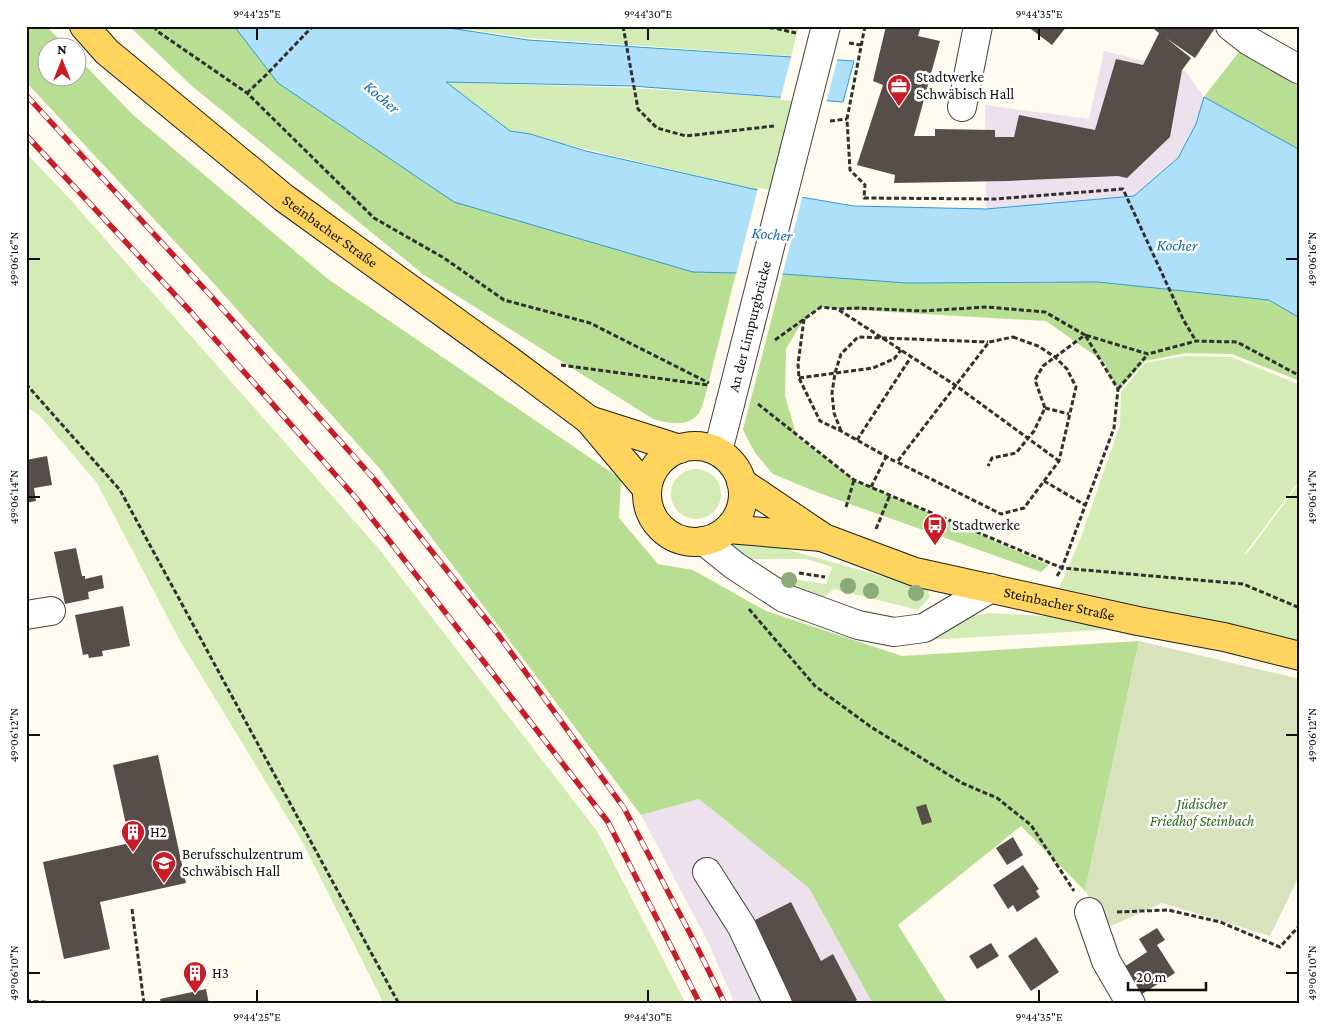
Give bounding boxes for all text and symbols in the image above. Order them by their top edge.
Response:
text: 9°44'25"E [233,7,281,21]
text: 9°44'30"E [624,7,673,21]
text: 9°44'35"E [1015,7,1063,21]
north arrow [38,38,88,88]
text: N [57,41,67,57]
place label: Stadtwerke Schwäbisch Hall [916,69,1014,102]
office icon: Stadtwerke Schwäbisch Hall [886,73,912,107]
water label: Kocher [361,77,403,117]
street label: Steinbacher Straße [280,192,381,271]
water label: Kocher [751,224,793,244]
text: 49°06'16"N [7,232,21,286]
text: 49°06'16"N [1305,232,1319,286]
water label: Kocher [1157,236,1198,254]
street label: An der Limpurgbrücke [725,259,774,394]
text: 49°06'14"N [7,470,21,524]
text: 49°06'14"N [1305,470,1319,524]
bus stop icon: Stadtwerke [922,512,948,546]
place label: Stadtwerke [952,517,1020,533]
street label: Steinbacher Straße [1002,584,1117,624]
text: 49°06'12"N [7,708,21,762]
text: 49°06'12"N [1305,708,1319,762]
park label: Jüdischer Friedhof Steinbach [1150,796,1254,830]
building icon: H2 [120,819,146,853]
place label: H2 [150,824,167,840]
place label: Berufsschulzentrum Schwäbisch Hall [182,846,304,879]
school or university icon: Berufsschulzentrum Schwäbisch Hall [151,850,177,884]
text: 49°06'10"N [7,945,21,1001]
text: 49°06'10"N [1305,945,1319,1001]
building icon: H3 [182,960,208,994]
scale bar [1128,960,1206,992]
place label: H3 [212,965,229,981]
text: 20 m [1136,969,1167,985]
text: 9°44'25"E [233,1010,281,1024]
text: 9°44'30"E [624,1010,673,1024]
text: 9°44'35"E [1015,1010,1063,1024]

